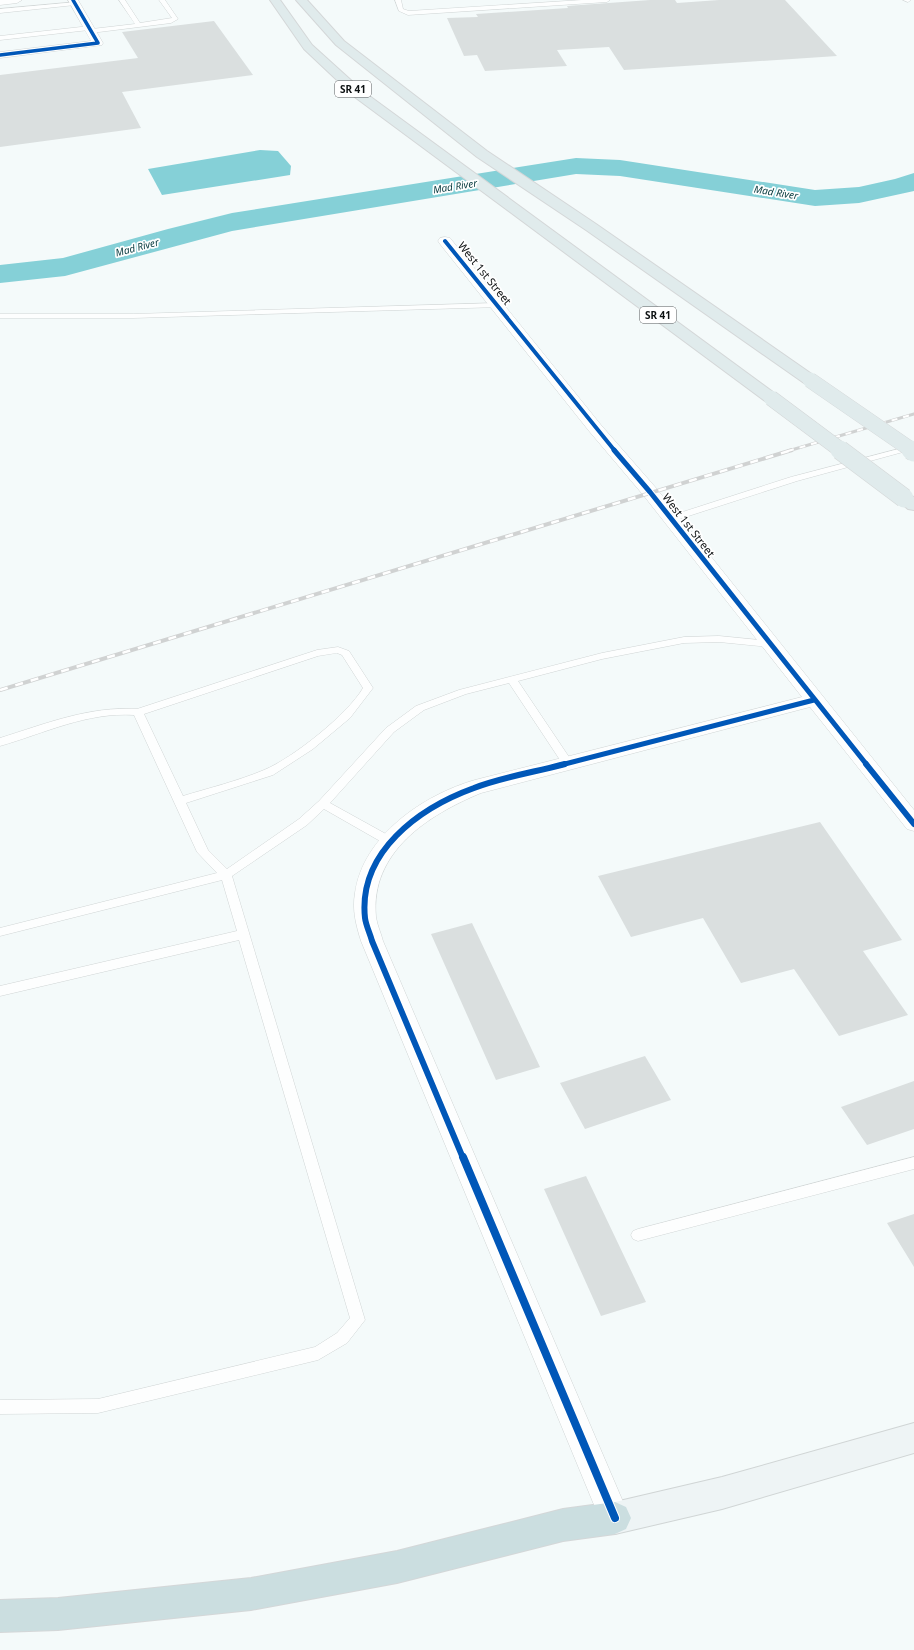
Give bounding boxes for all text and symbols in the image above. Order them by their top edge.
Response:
road number: SR 41 [335,81,371,97]
water label: Mad River [432,175,479,196]
water label: Mad River [753,182,800,203]
water label: Mad River [114,234,161,260]
street label: West 1st Street [455,238,515,308]
road number: SR 41 [640,307,676,323]
street label: West 1st Street [659,490,719,560]

